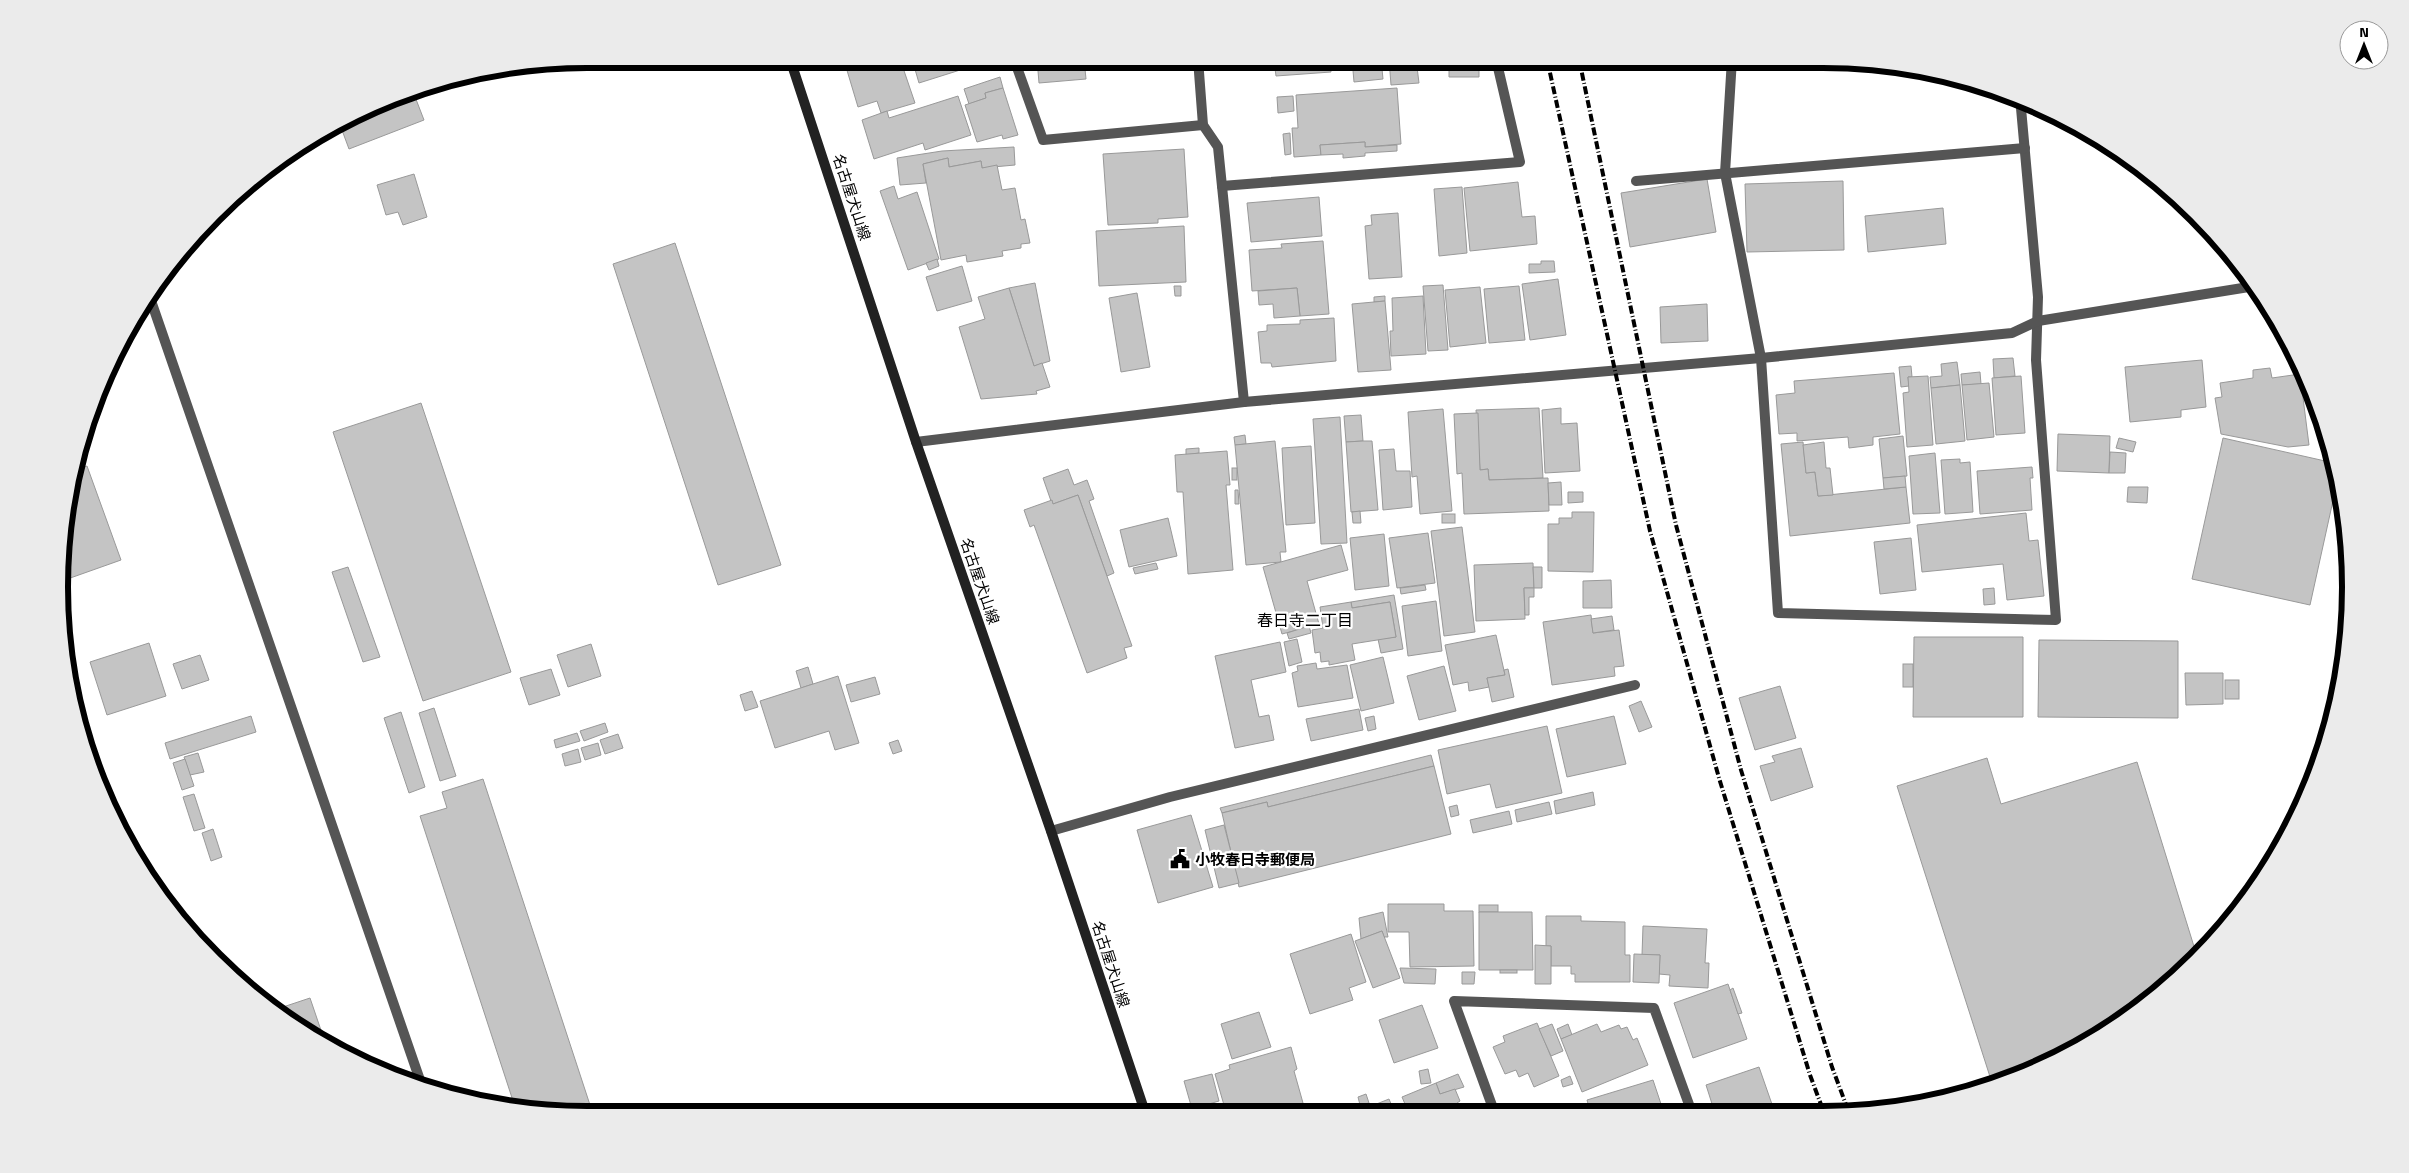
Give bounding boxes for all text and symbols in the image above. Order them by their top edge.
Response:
north arrow [2339,20,2389,70]
text: N [2359,21,2369,42]
street label: 名古屋犬山線 [827,151,877,243]
street label: 名古屋犬山線 [954,535,1006,627]
district label: 春日寺二丁目 [1257,608,1353,632]
public building icon: 小牧春日寺郵便局 [1169,848,1191,870]
place label: 小牧春日寺郵便局 [1195,848,1315,871]
street label: 名古屋犬山線 [1086,918,1136,1010]

